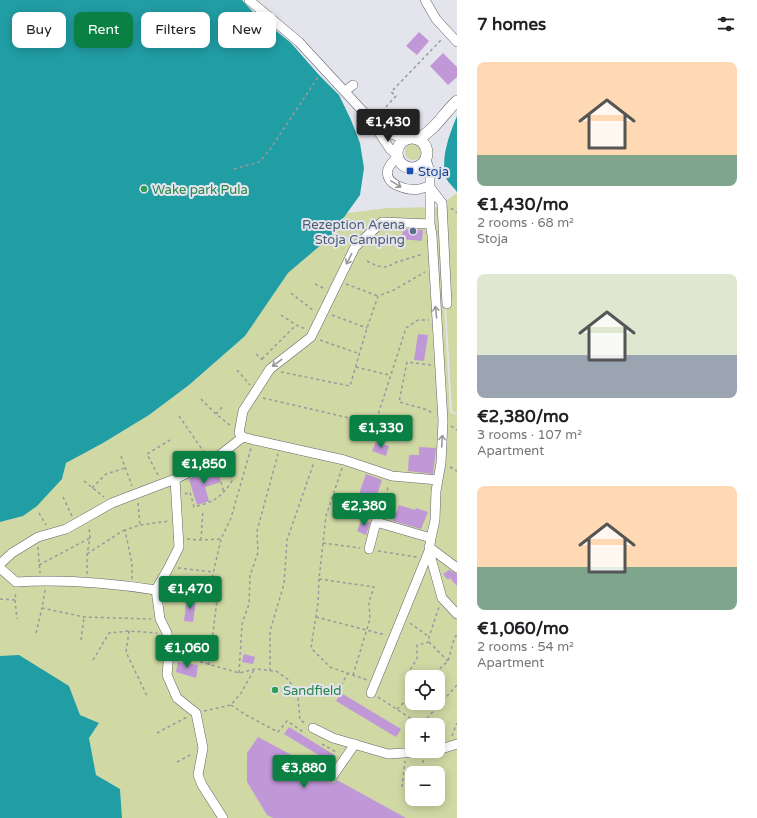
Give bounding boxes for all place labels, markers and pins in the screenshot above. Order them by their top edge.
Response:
pin: €1,430 [355,109,421,143]
place label: Stoja [418,164,449,180]
marker: Stoja [405,166,415,176]
place label: Wake park Pula [152,182,248,198]
marker: Wake park Pula [139,184,149,194]
place label: Rezeption Arena Stoja Camping [302,217,405,248]
marker: Rezeption Arena Stoja Camping [408,226,418,236]
pin: €1,330 [348,415,414,449]
pin: €1,850 [171,451,237,485]
pin: €2,380 [331,493,397,527]
pin: €1,470 [157,576,223,610]
pin: €1,060 [154,635,220,669]
place label: Sandfield [283,683,342,699]
marker: Sandfield [270,685,280,695]
pin: €3,880 [271,755,337,789]

